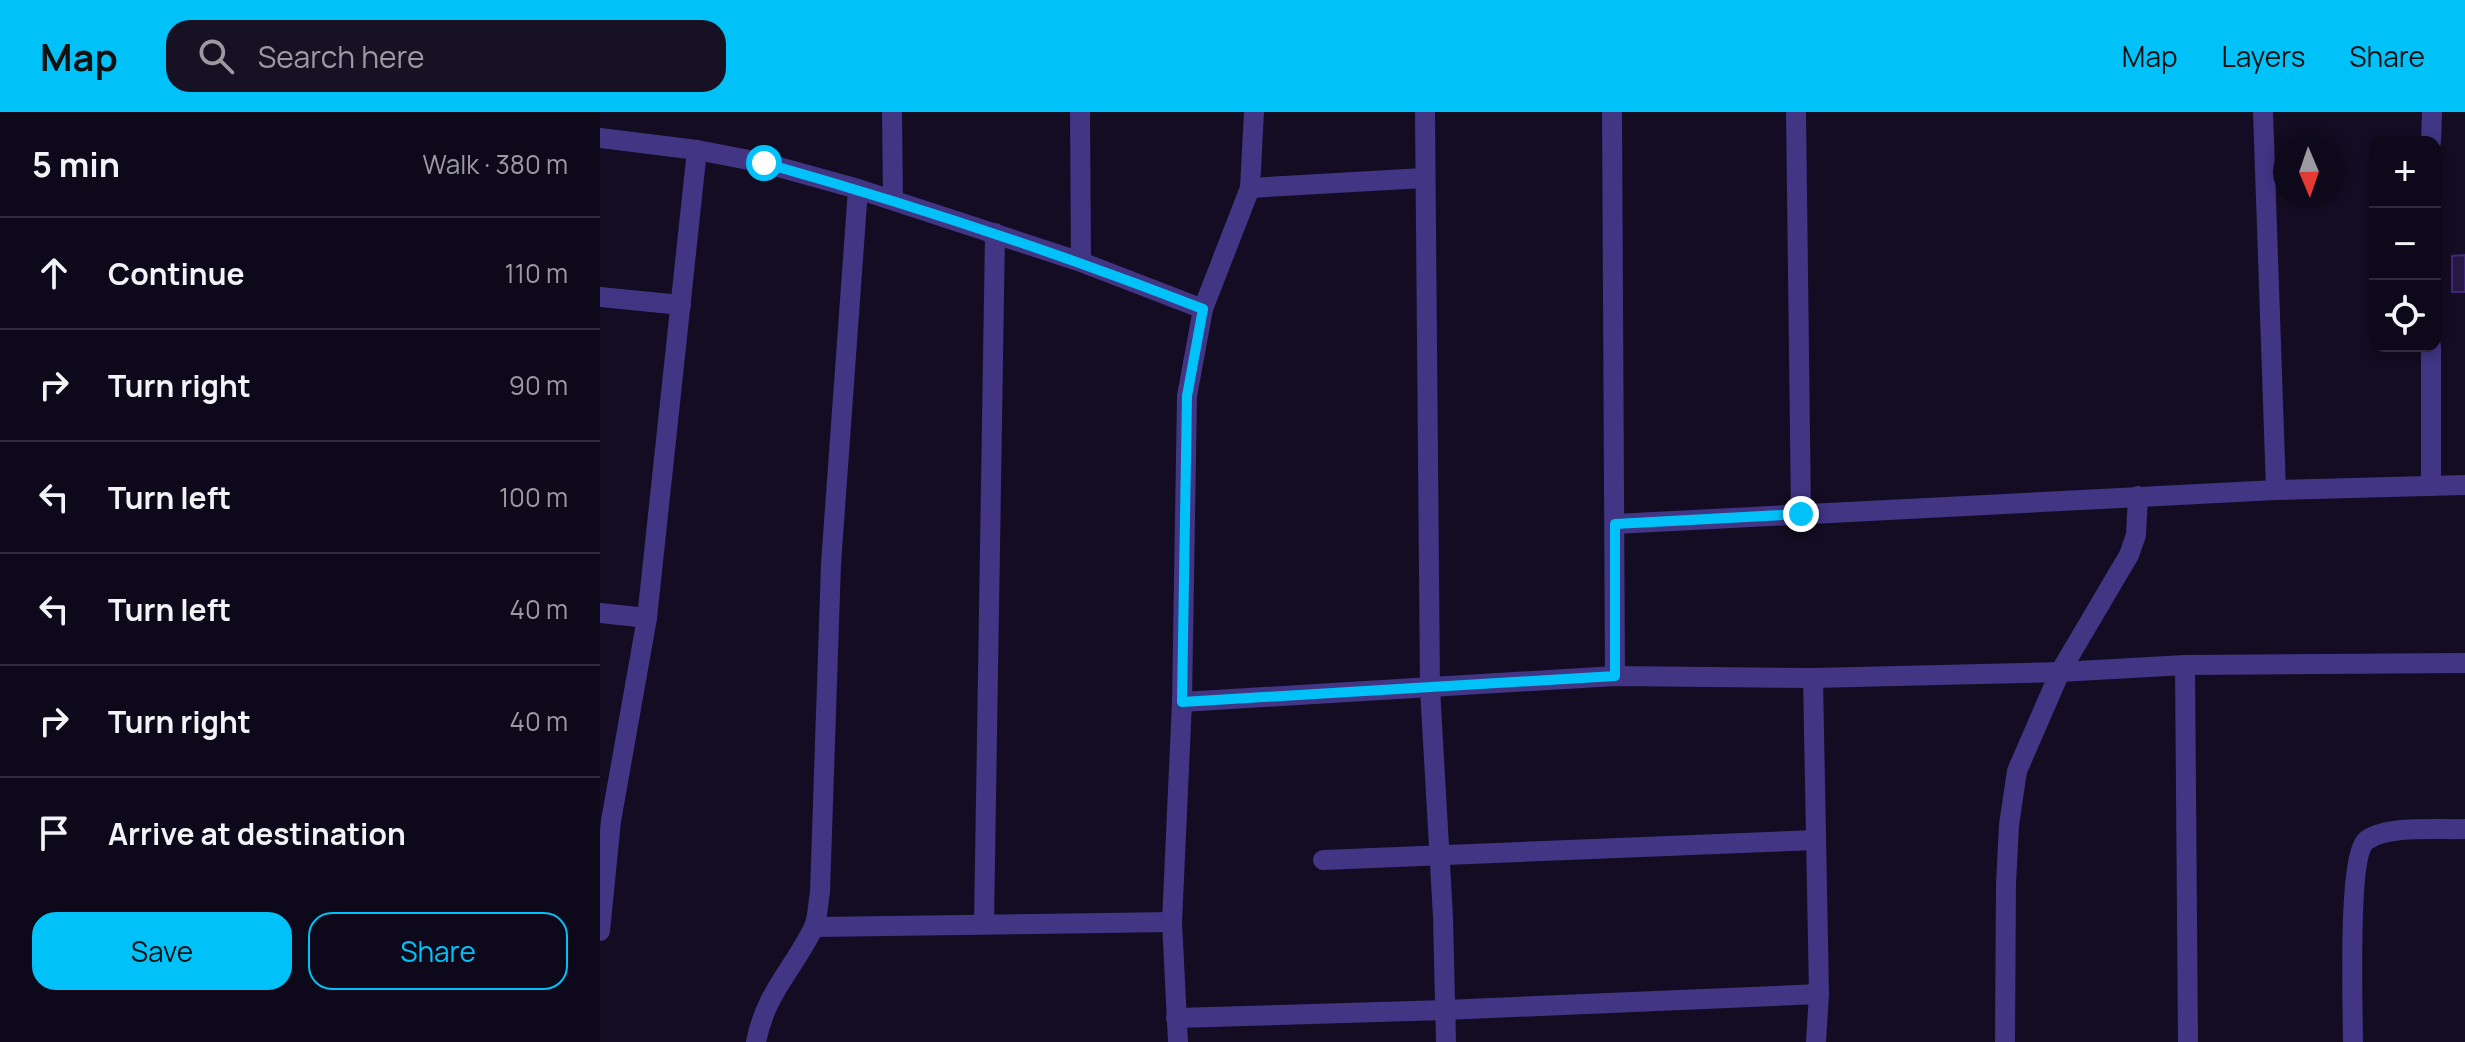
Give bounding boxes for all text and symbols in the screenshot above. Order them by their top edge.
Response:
search box [166,20,726,92]
text: Map [40,30,118,82]
icon: search [194,34,238,78]
text: Search here [258,36,425,77]
text: Map [2122,37,2178,75]
text: Layers [2222,37,2305,75]
text: Share [2349,37,2425,75]
north arrow [2273,136,2345,208]
map controls [2369,136,2441,352]
button: + [2369,136,2441,208]
text: 5 min [32,141,120,187]
route start [746,145,782,181]
text: Walk · 380 m [423,146,568,182]
button: − [2369,208,2441,280]
icon: ahead [32,251,76,295]
text: Continue [108,253,244,294]
text: 110 m [505,255,568,291]
button: locate [2369,280,2441,352]
icon: right [32,363,76,407]
text: Turn right [108,365,251,406]
text: 90 m [509,367,568,403]
icon: left [32,475,76,519]
text: Turn left [108,477,231,518]
text: 100 m [499,479,568,515]
route end [1783,496,1819,532]
icon: left [32,587,76,631]
text: Turn left [108,589,231,630]
text: 40 m [510,591,568,627]
icon: right [32,699,76,743]
text: Turn right [108,701,251,742]
text: 40 m [510,703,568,739]
icon: arrive [32,811,76,855]
text: Arrive at destination [108,813,406,854]
button: Save [32,912,292,990]
button: Share [308,912,568,990]

